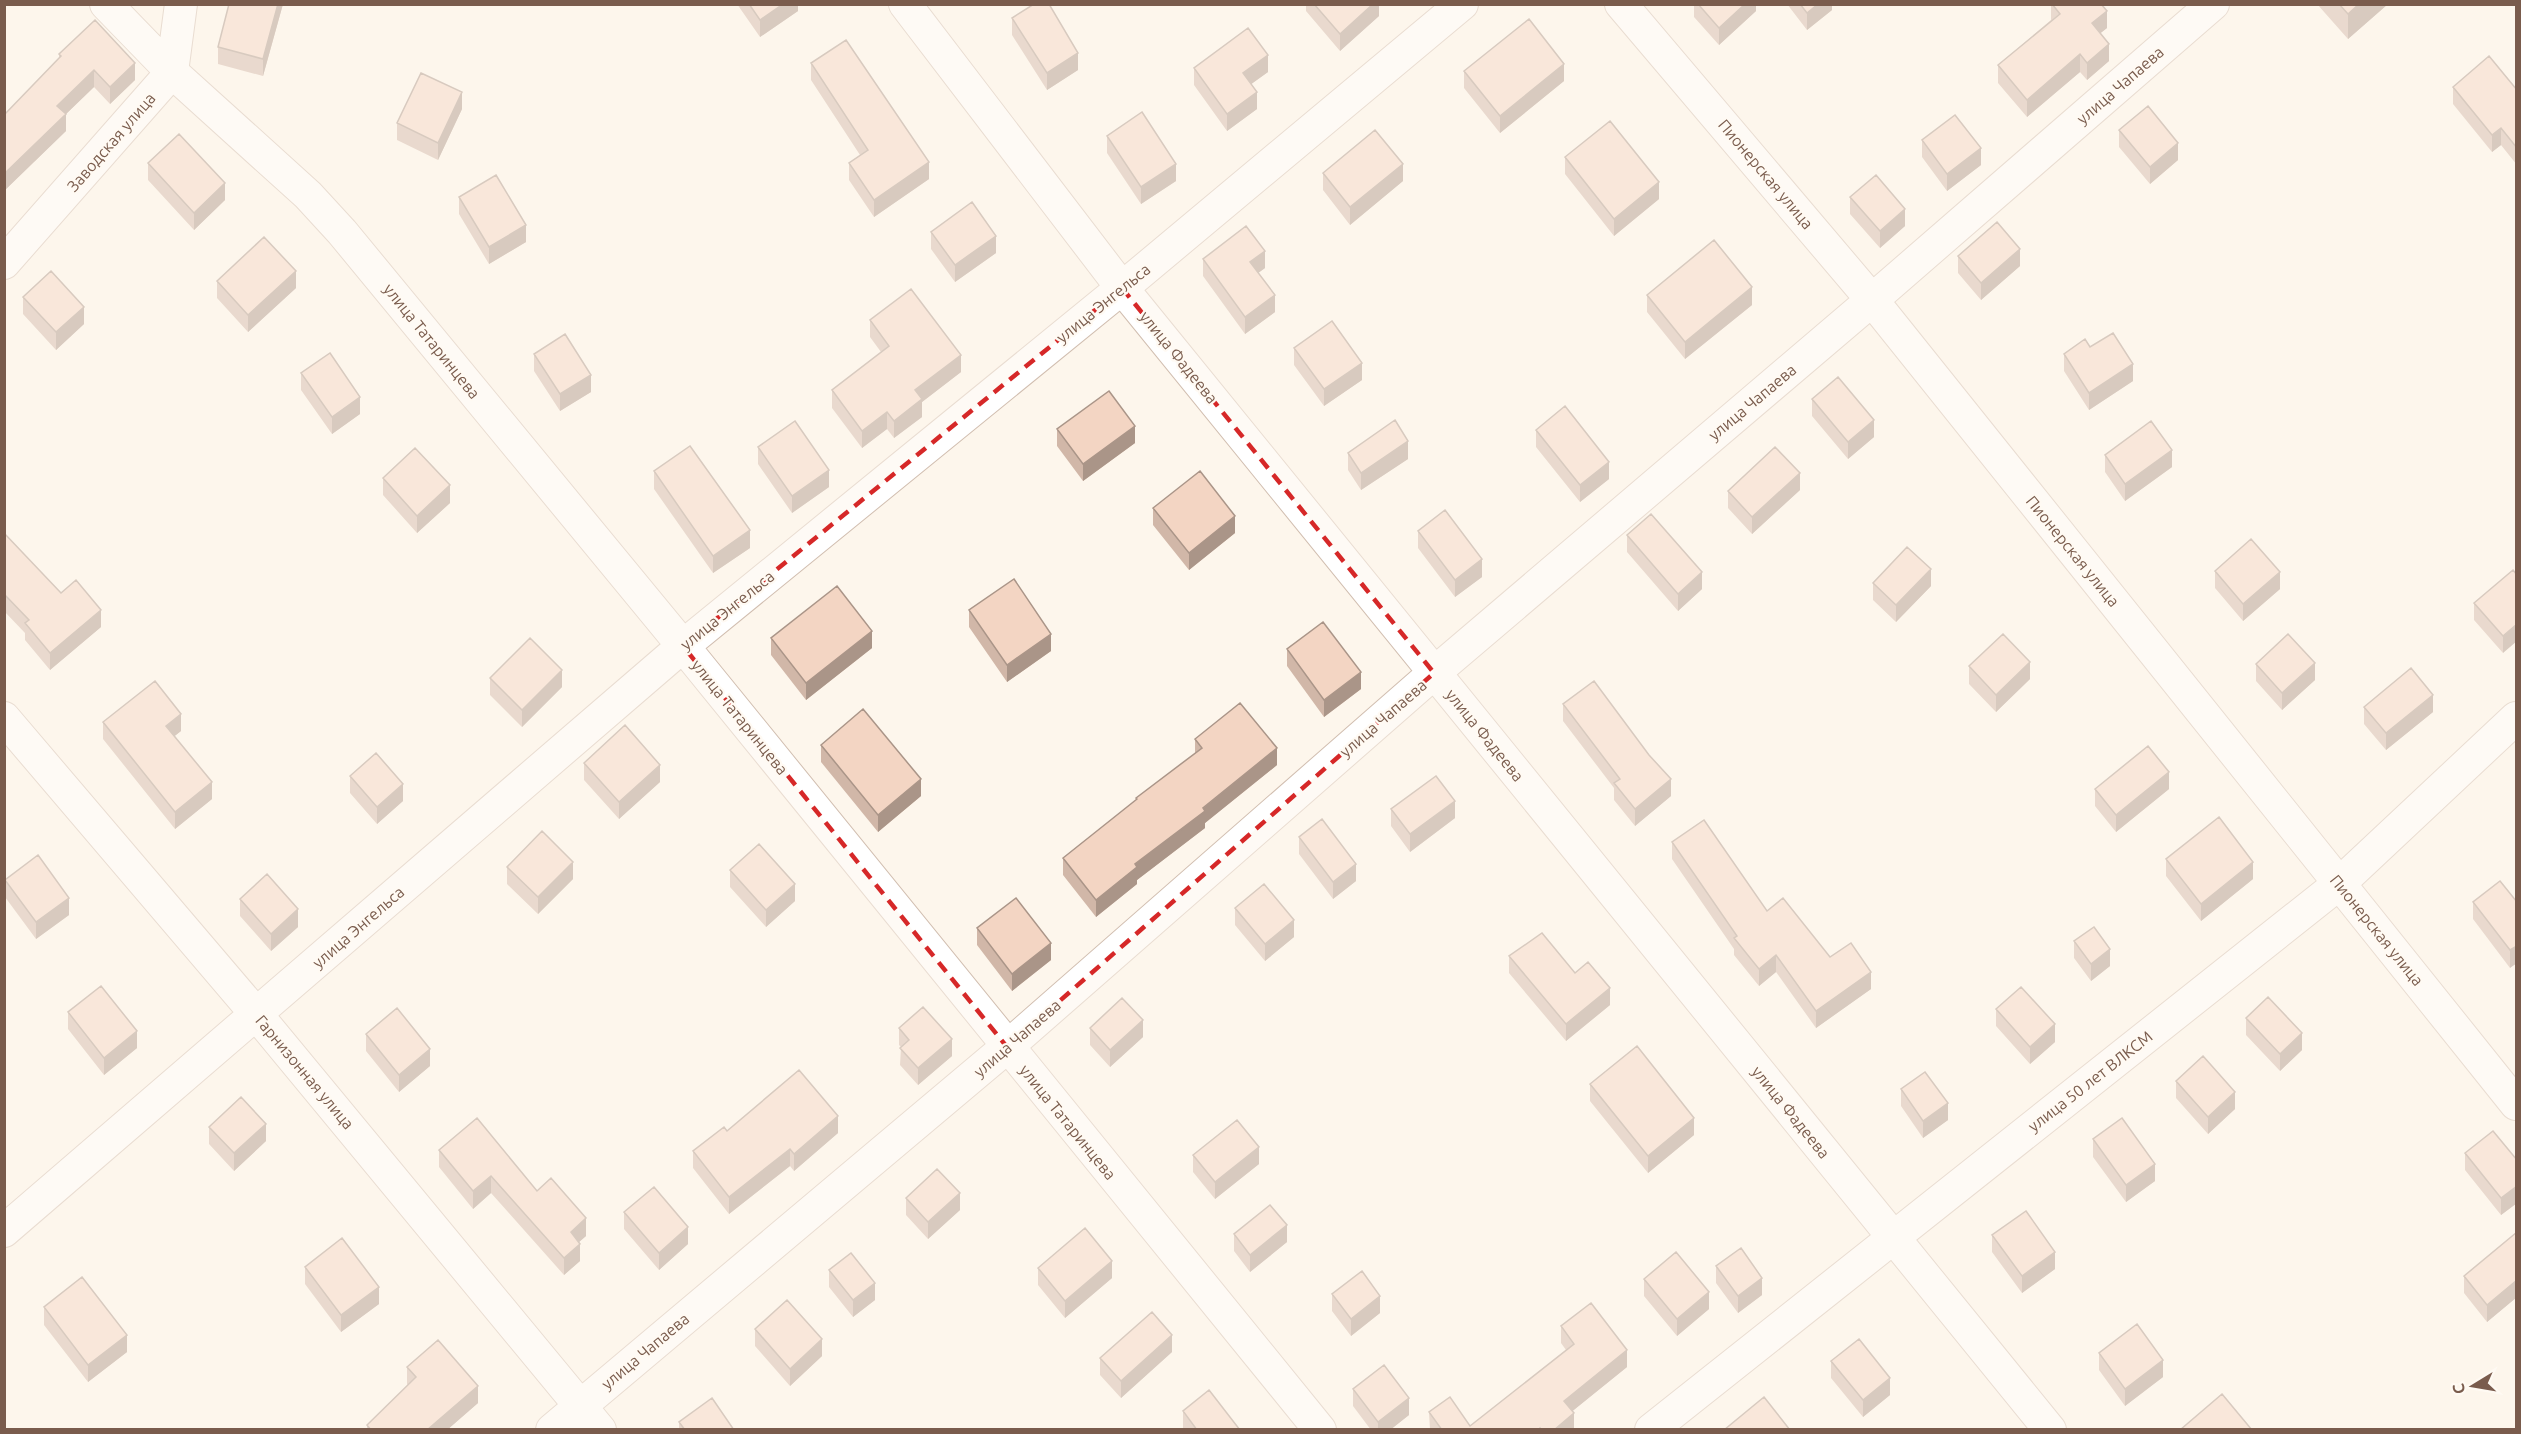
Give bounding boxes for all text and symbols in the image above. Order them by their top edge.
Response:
street label: улица Чапаева [2073,42,2167,128]
street label: Заводская улица [63,89,159,195]
street label: Пионерская улица [1715,116,1817,232]
street label: улица Энгельса [1053,260,1153,346]
street label: улица Татаринцева [380,280,484,402]
street label: улица Фадеева [1136,307,1222,407]
street label: улица Чапаева [1705,360,1799,444]
street label: Пионерская улица [2023,492,2123,610]
street label: улица Энгельса [677,567,777,653]
street label: улица Татаринцева [688,656,792,778]
street label: улица Чапаева [1336,675,1430,761]
street label: улица Фадеева [1442,685,1528,785]
street label: Пионерская улица [2327,871,2427,989]
street label: улица Энгельса [309,882,407,972]
street label: улица Чапаева [970,995,1064,1081]
street label: Гарнизонная улица [252,1011,358,1133]
street label: улица 50 лет ВЛКСМ [2024,1027,2156,1135]
street label: улица Татаринцева [1016,1061,1120,1183]
street label: улица Фадеева [1748,1062,1834,1162]
street label: улица Чапаева [598,1309,692,1393]
north arrow [2443,1356,2503,1416]
text: С [2448,1382,2468,1396]

